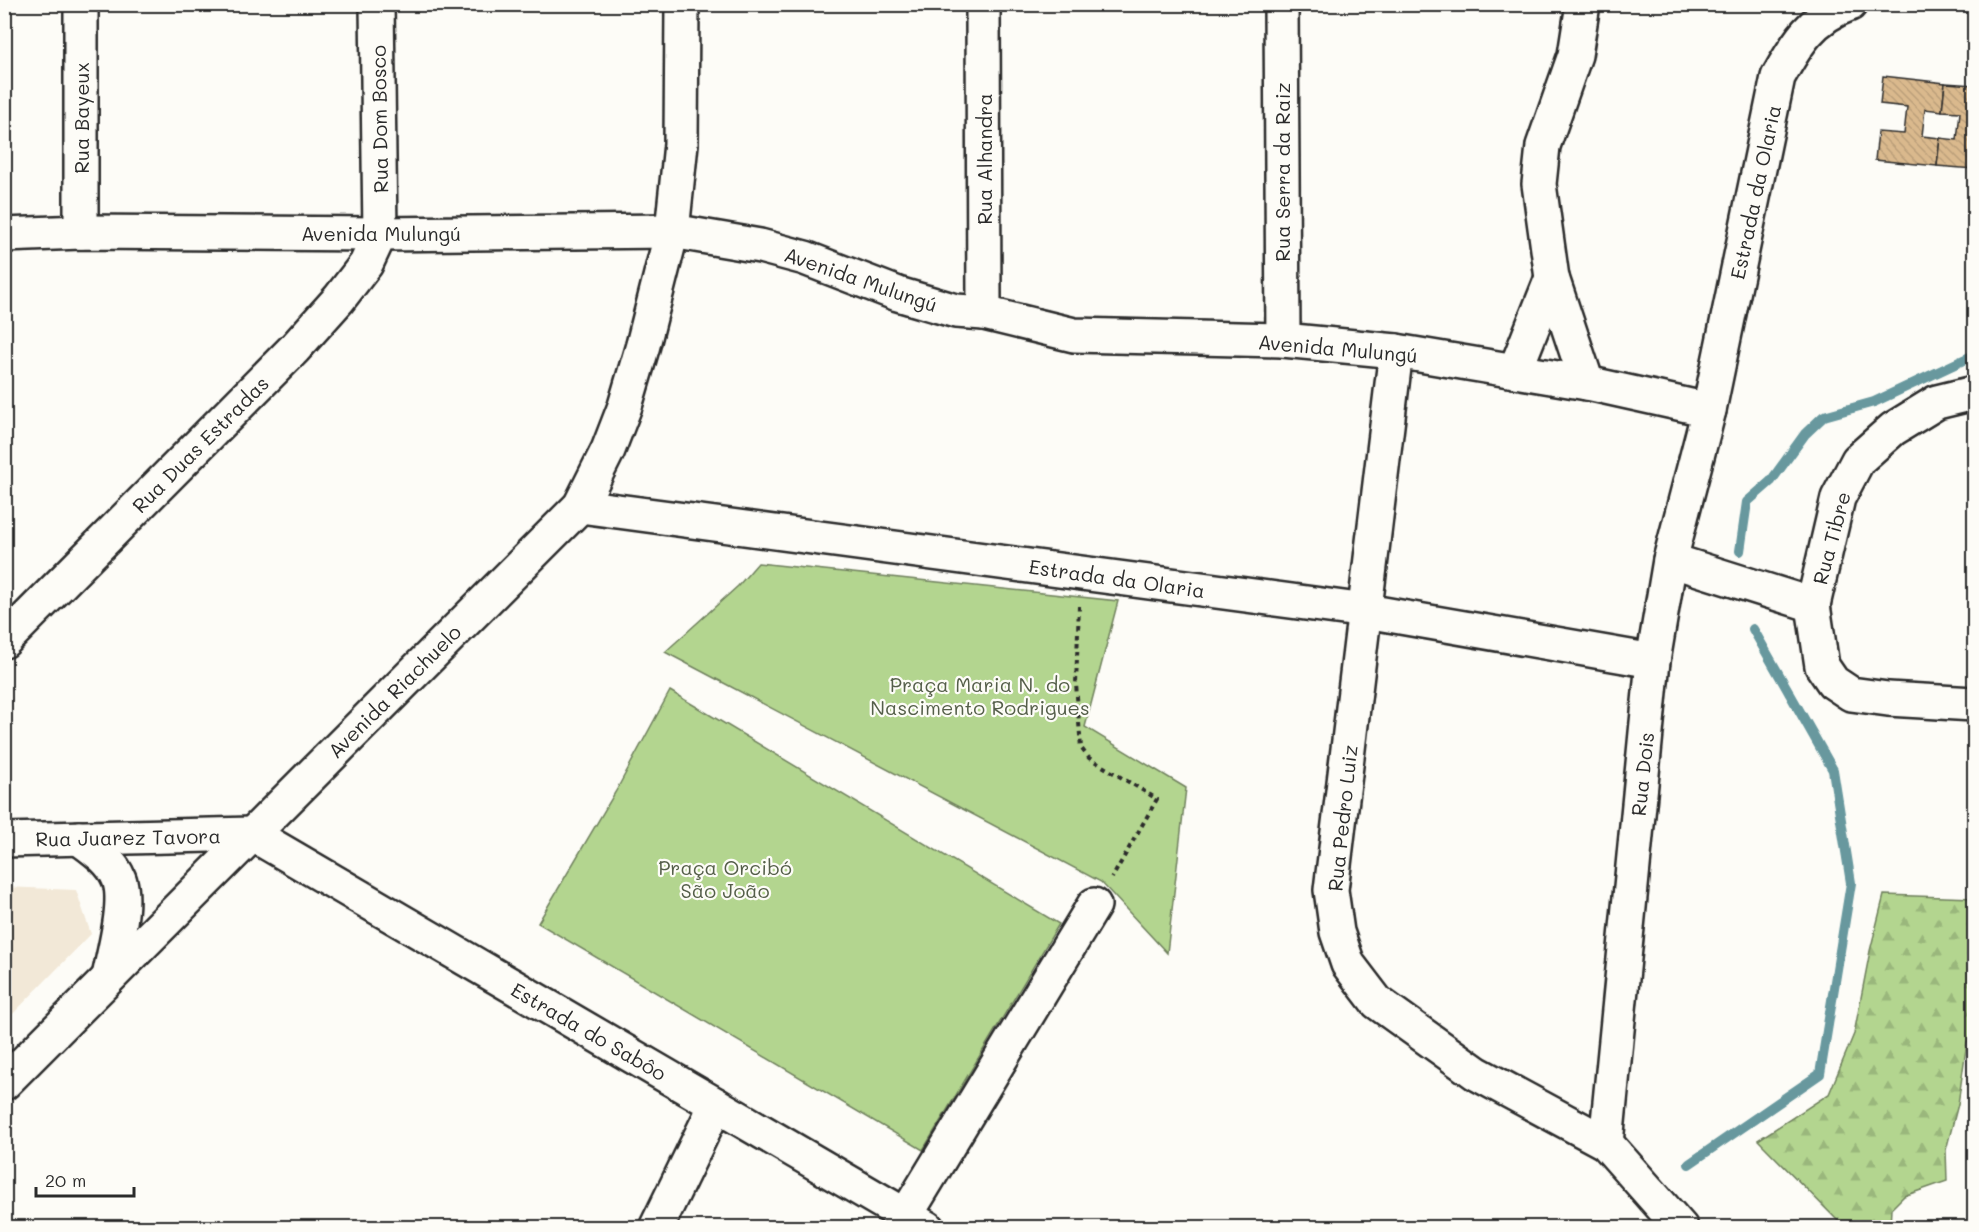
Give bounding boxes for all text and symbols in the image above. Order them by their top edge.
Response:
street label: Rua Dom Bosco [365,45,393,193]
street label: Rua Bayeux [68,62,94,174]
street label: Rua Serra da Raiz [1269,82,1295,262]
street label: Rua Alhandra [971,93,997,225]
street label: Estrada da Olaria [1724,102,1786,282]
street label: Avenida Mulungú [301,220,461,246]
street label: Avenida Mulungú [781,241,941,317]
street label: Avenida Mulungú [1257,328,1419,368]
street label: Rua Duas Estradas [126,370,274,518]
street label: Rua Tibre [1806,489,1856,587]
street label: Estrada da Olaria [1027,553,1207,603]
street label: Avenida Riachuelo [322,619,466,763]
park label: Praça Maria N. do Nascimento Rodrigues [870,671,1090,720]
street label: Rua Dois [1625,731,1659,817]
street label: Rua Pedro Luiz [1321,744,1363,892]
street label: Rua Juarez Tavora [35,822,221,852]
park label: Praça Orcibó São João [658,854,792,903]
street label: Estrada do Sabôo [507,976,671,1086]
scale bar [36,1160,134,1198]
text: 20 m [45,1168,86,1192]

